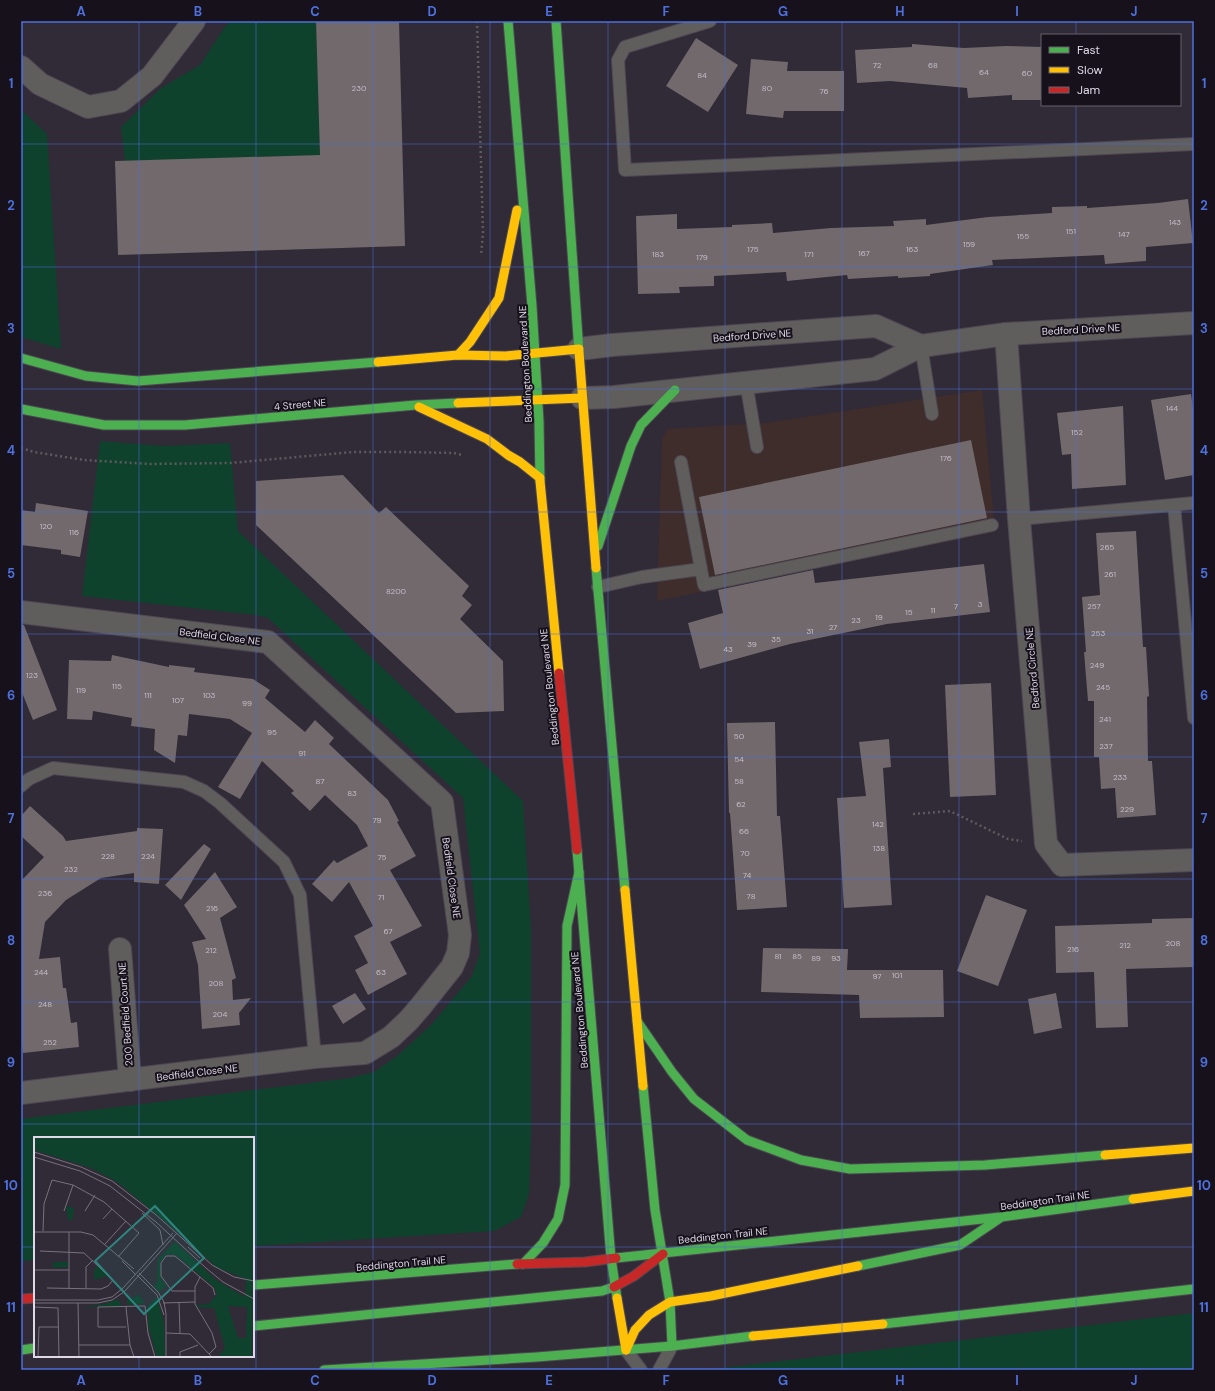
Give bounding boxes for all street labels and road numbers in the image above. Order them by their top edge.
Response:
street label: Beddington Boulevard NE [516,305,535,423]
street label: Bedford Drive NE [1042,321,1121,338]
street label: Bedford Drive NE [712,326,792,345]
street label: 4 Street NE [273,396,327,413]
street label: Bedfield Close NE [179,625,262,648]
street label: Bedford Circle NE [1022,626,1043,709]
street label: Beddington Boulevard NE [537,628,562,746]
street label: Bedfield Close NE [439,837,464,920]
street label: Beddington Boulevard NE [568,951,591,1069]
street label: 200 Bedfield Court NE [115,961,136,1066]
street label: Bedfield Close NE [156,1061,239,1084]
street label: Beddington Trail NE [1000,1188,1091,1213]
street label: Beddington Trail NE [678,1224,769,1247]
street label: Beddington Trail NE [356,1253,447,1274]

